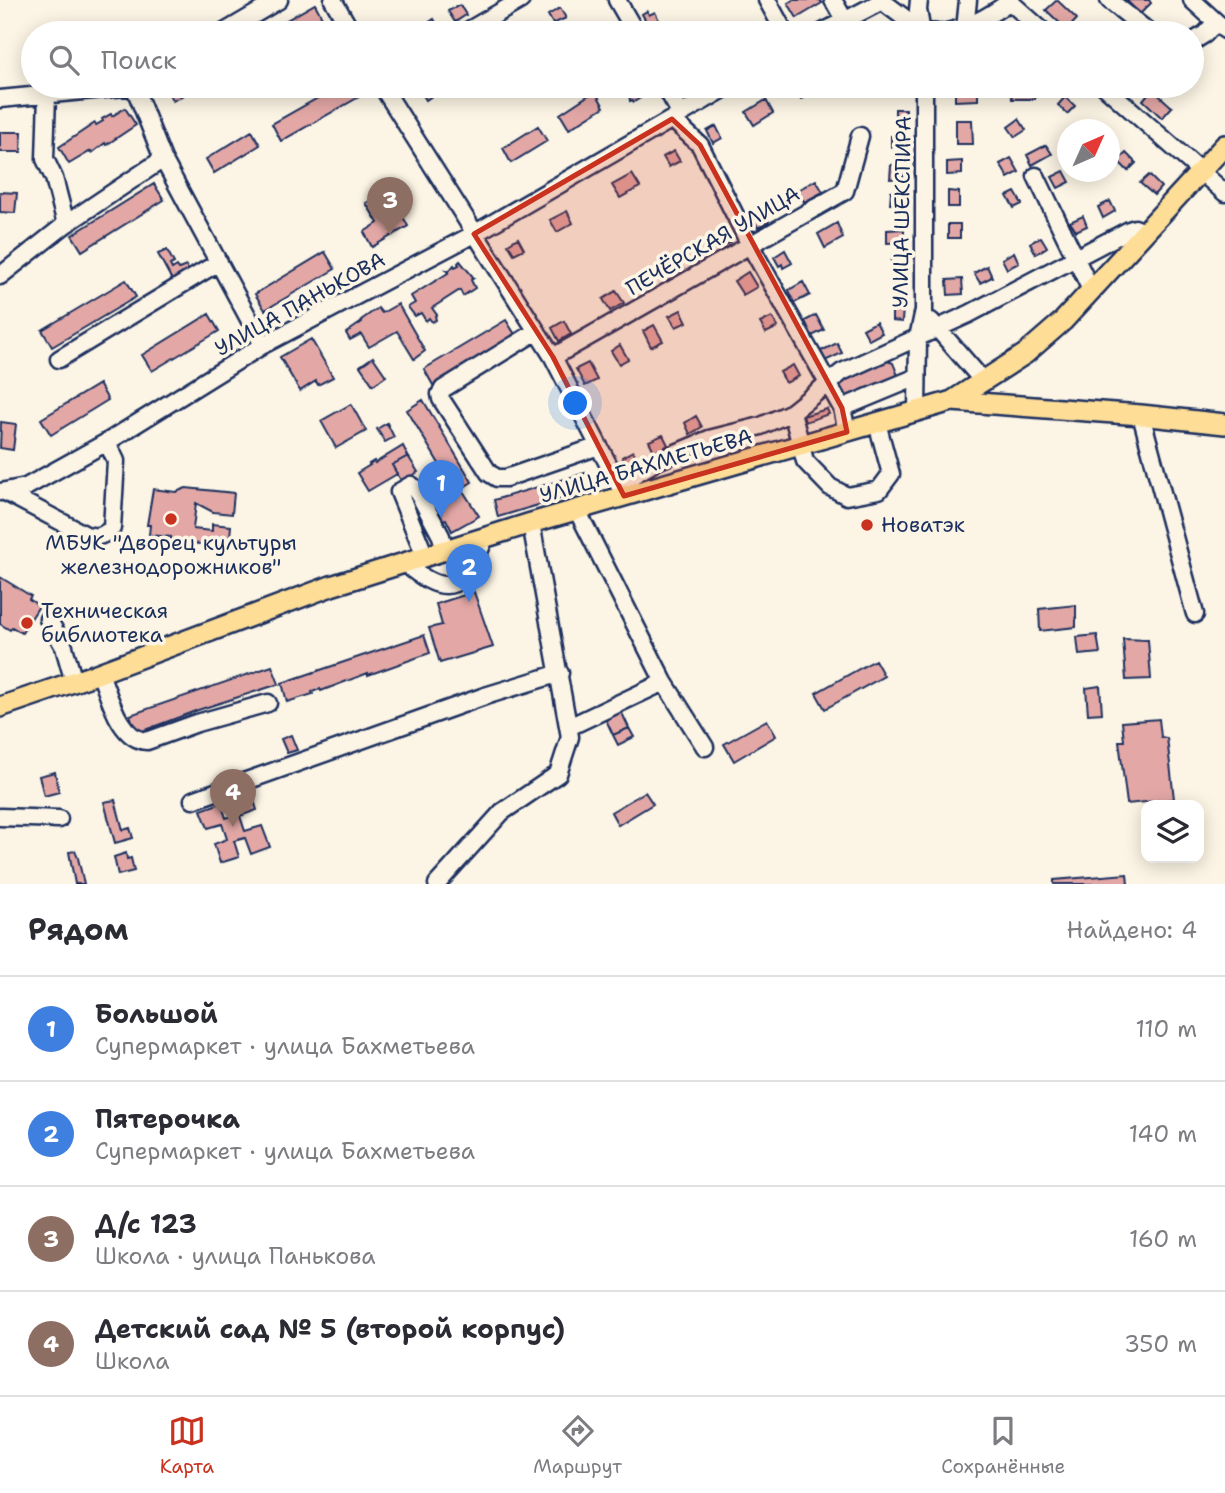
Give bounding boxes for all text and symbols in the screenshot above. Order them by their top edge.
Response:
search box [21,21,1204,98]
icon: search [45,41,83,79]
text: Поиск [101,42,177,77]
street label: УЛИЦА ШЕКСПИРА [886,116,918,308]
north arrow [1057,119,1120,182]
pin: 3 [367,177,413,235]
street label: ПЕЧЁРСКАЯ УЛИЦА [621,180,805,302]
street label: УЛИЦА ПАНЬКОВА [210,245,390,363]
your location [558,386,592,420]
street label: УЛИЦА БАХМЕТЬЕВА [536,422,756,510]
pin: 1 [418,460,464,518]
marker: МБУК "Дворец культуры железнодорожников" [163,511,179,527]
place label: Новатэк [881,511,965,539]
marker: Новатэк [859,517,875,533]
place label: МБУК "Дворец культуры железнодорожников" [45,529,297,581]
pin: 2 [446,544,492,602]
place label: Техническая библиотека [41,597,168,649]
marker: Техническая библиотека [19,615,35,631]
pin: 4 [210,769,256,827]
map controls [1141,800,1204,863]
button: layers [1141,800,1204,863]
text: Рядом [28,909,128,950]
text: Найдено: 4 [1067,915,1197,945]
text: Большой [95,996,218,1031]
text: 1 [46,1014,56,1044]
text: 110 m [1135,1014,1197,1044]
text: Супермаркет · улица Бахметьева [95,1031,475,1061]
text: Пятерочка [95,1101,240,1136]
text: 2 [43,1119,59,1149]
text: 140 m [1129,1119,1197,1149]
text: Супермаркет · улица Бахметьева [95,1136,475,1166]
text: Д/с 123 [95,1206,197,1241]
text: 3 [43,1224,59,1254]
text: 160 m [1129,1224,1197,1254]
text: Школа · улица Панькова [95,1241,376,1271]
text: Детский сад № 5 (второй корпус) [95,1311,565,1346]
text: 4 [43,1329,59,1359]
text: 350 m [1124,1329,1197,1359]
text: Школа [95,1346,170,1376]
tab: Карта [160,1412,214,1479]
tab: Маршрут [533,1412,622,1479]
tab: Сохранённые [941,1412,1065,1479]

